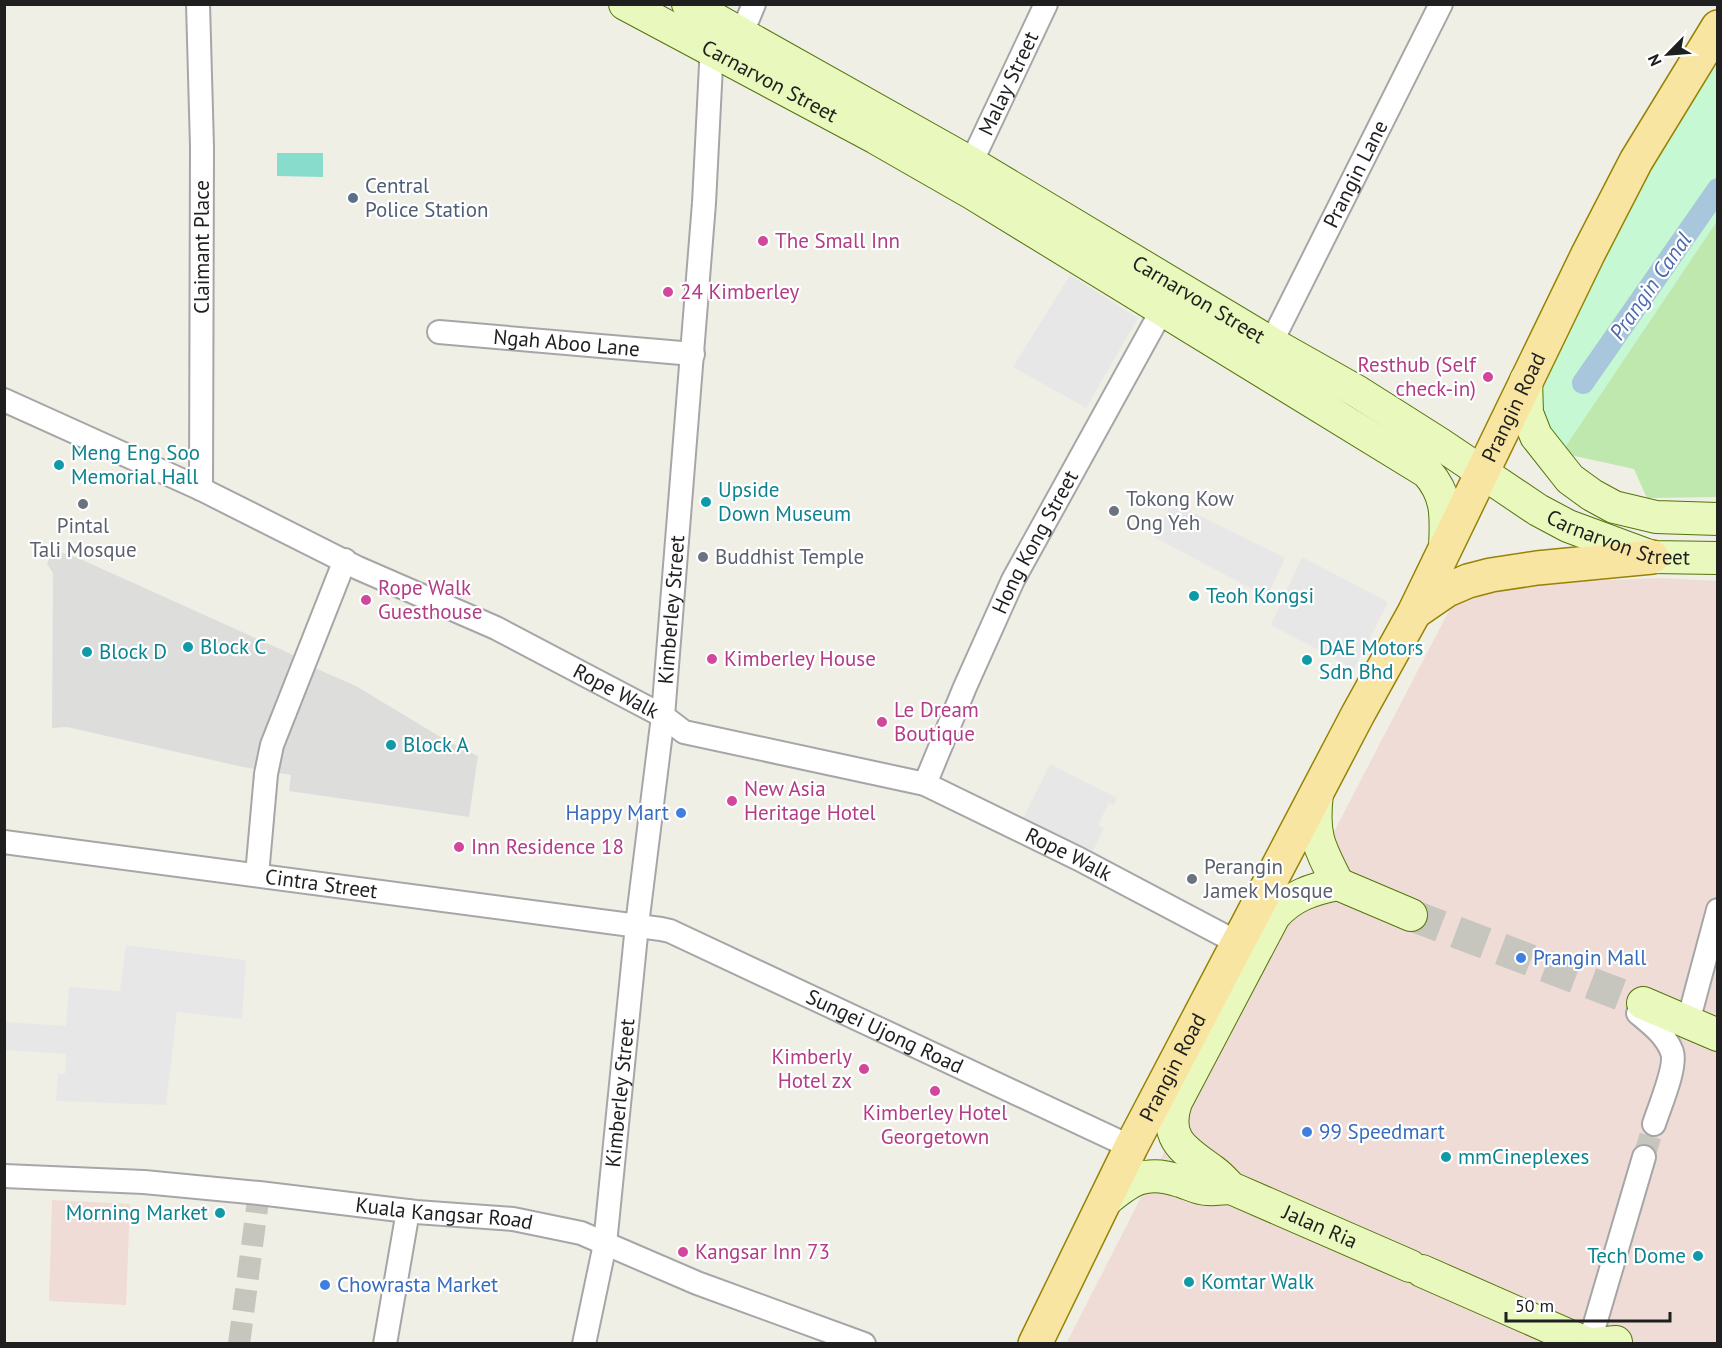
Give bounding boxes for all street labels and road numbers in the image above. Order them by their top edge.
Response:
street label: Malay Street [972,27,1044,140]
street label: Carnarvon Street [697,34,843,128]
street label: Prangin Lane [1317,115,1394,232]
street label: Claimant Place [188,180,215,314]
street label: Carnarvon Street [1127,249,1270,349]
street label: Ngah Aboo Lane [492,323,641,362]
street label: Prangin Road [1475,348,1551,466]
street label: Hong Kong Street [986,465,1084,618]
street label: Carnarvon Street [1542,503,1690,571]
street label: Kimberley Street [652,534,690,685]
street label: Rope Walk [569,657,664,724]
street label: Rope Walk [1021,821,1117,887]
street label: Cintra Street [263,863,379,904]
street label: Sungei Ujong Road [802,983,968,1080]
street label: Prangin Road [1133,1008,1212,1126]
street label: Kimberley Street [599,1017,641,1169]
street label: Kuala Kangsar Road [354,1191,535,1236]
street label: Jalan Ria [1278,1198,1362,1254]

